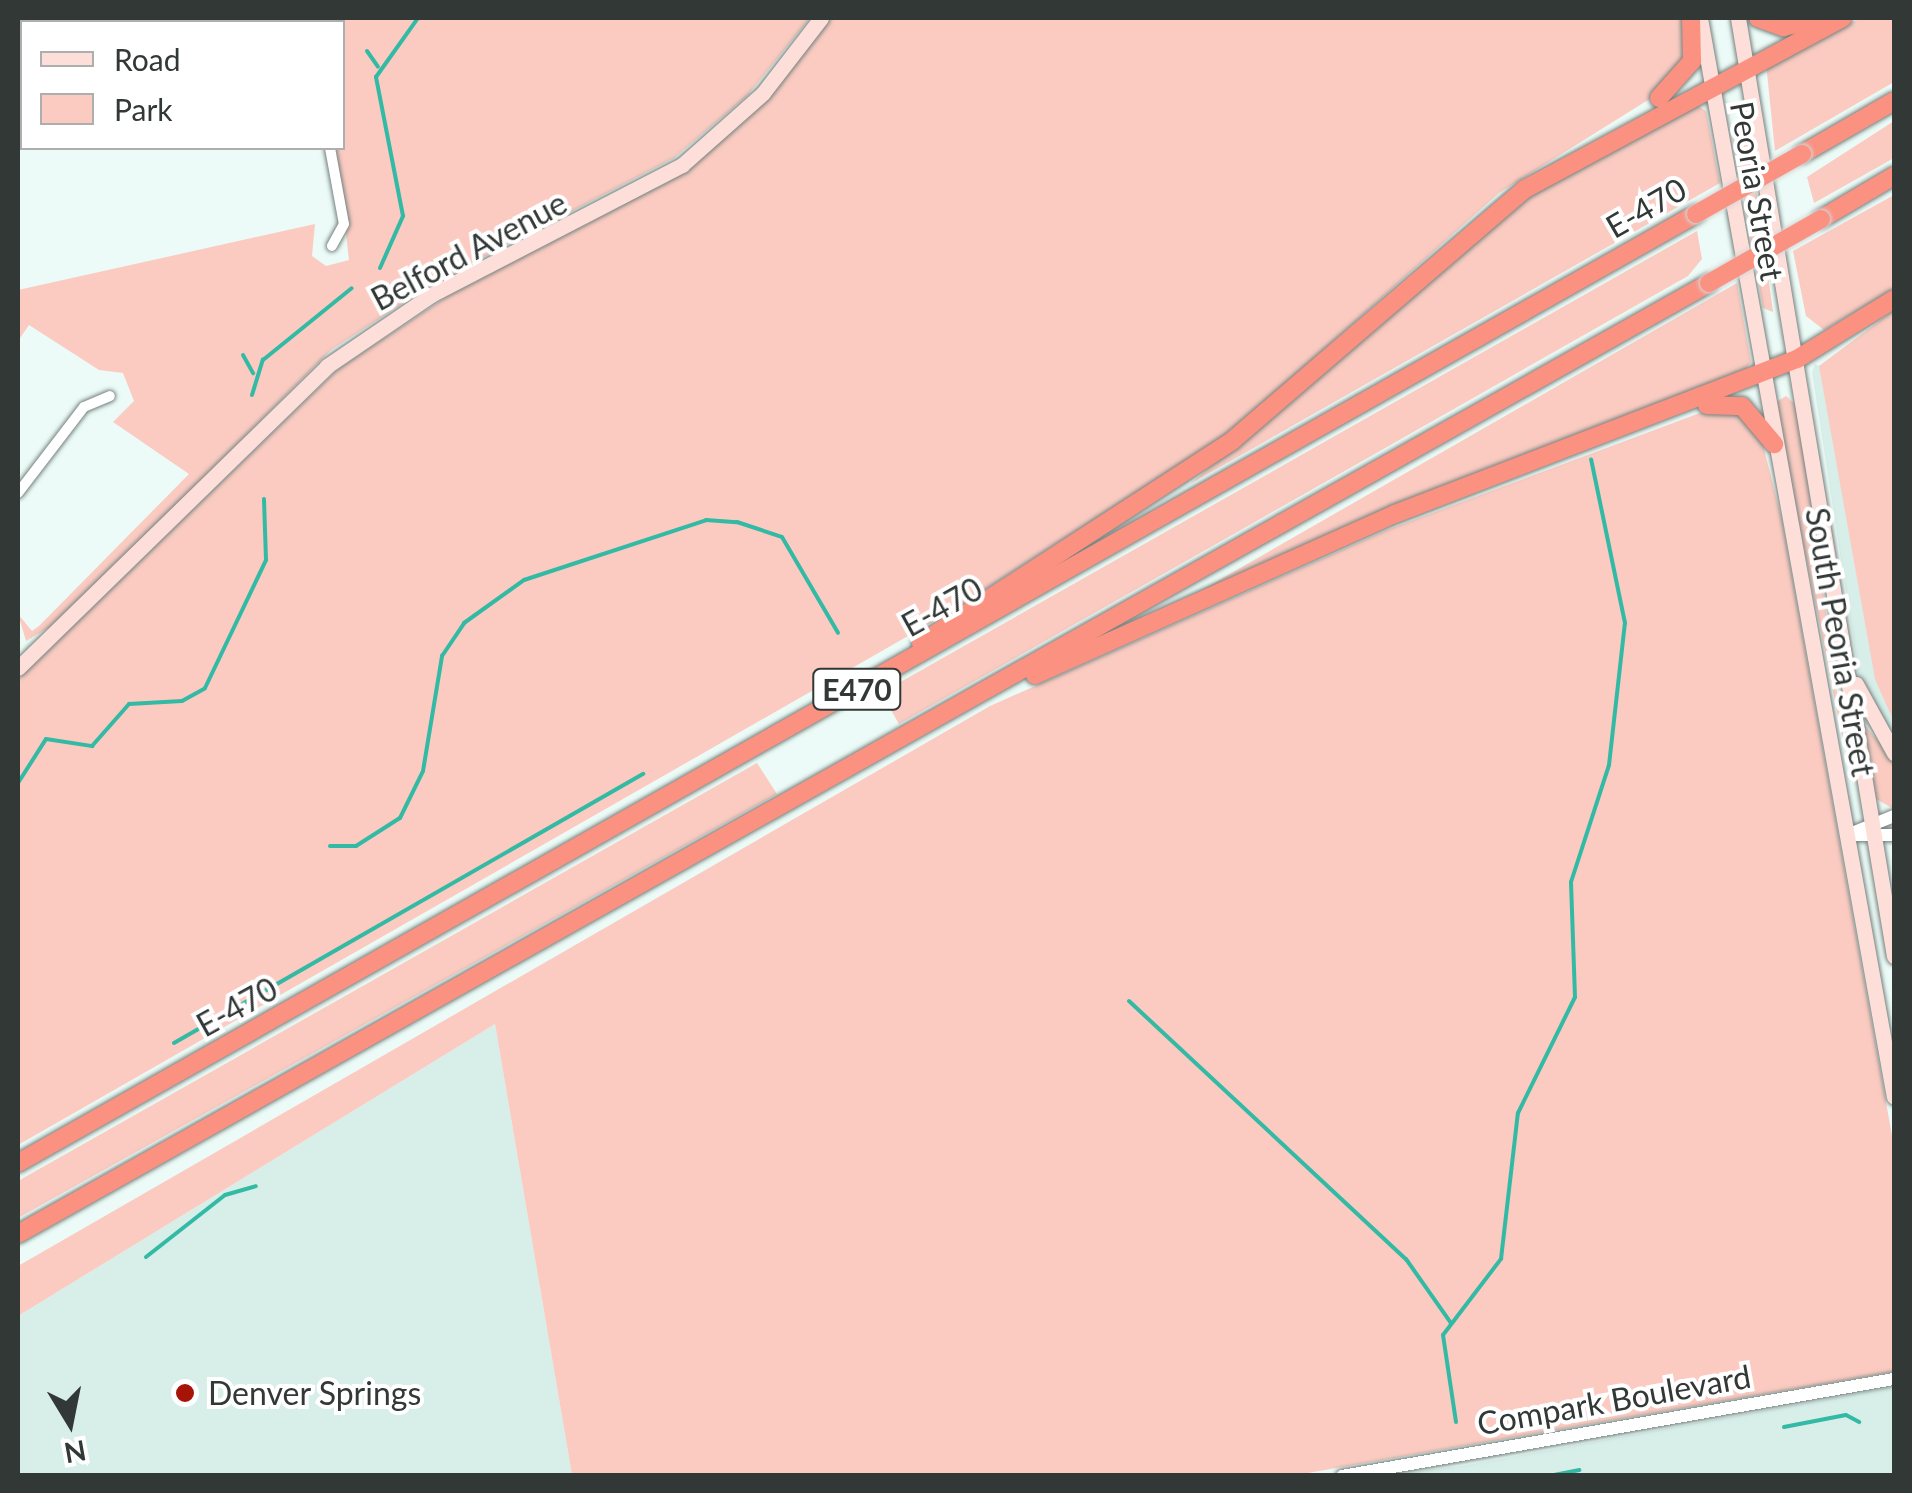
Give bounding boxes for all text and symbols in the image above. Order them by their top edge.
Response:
legend [20,20,345,150]
text: Road [114,41,181,77]
text: Park [114,91,173,127]
street label: Peoria Street [1722,98,1792,284]
street label: E-470 [1599,170,1693,246]
street label: Belford Avenue [364,183,574,319]
street label: South Peoria Street [1797,505,1883,779]
street label: E-470 [895,569,989,645]
road number: E470 [812,664,902,714]
street label: E-470 [190,969,284,1045]
street label: Compark Boulevard [1474,1357,1754,1443]
north arrow [20,1373,120,1473]
place label: Denver Springs [208,1374,422,1412]
marker: Denver Springs [172,1380,198,1406]
text: N [62,1434,89,1471]

